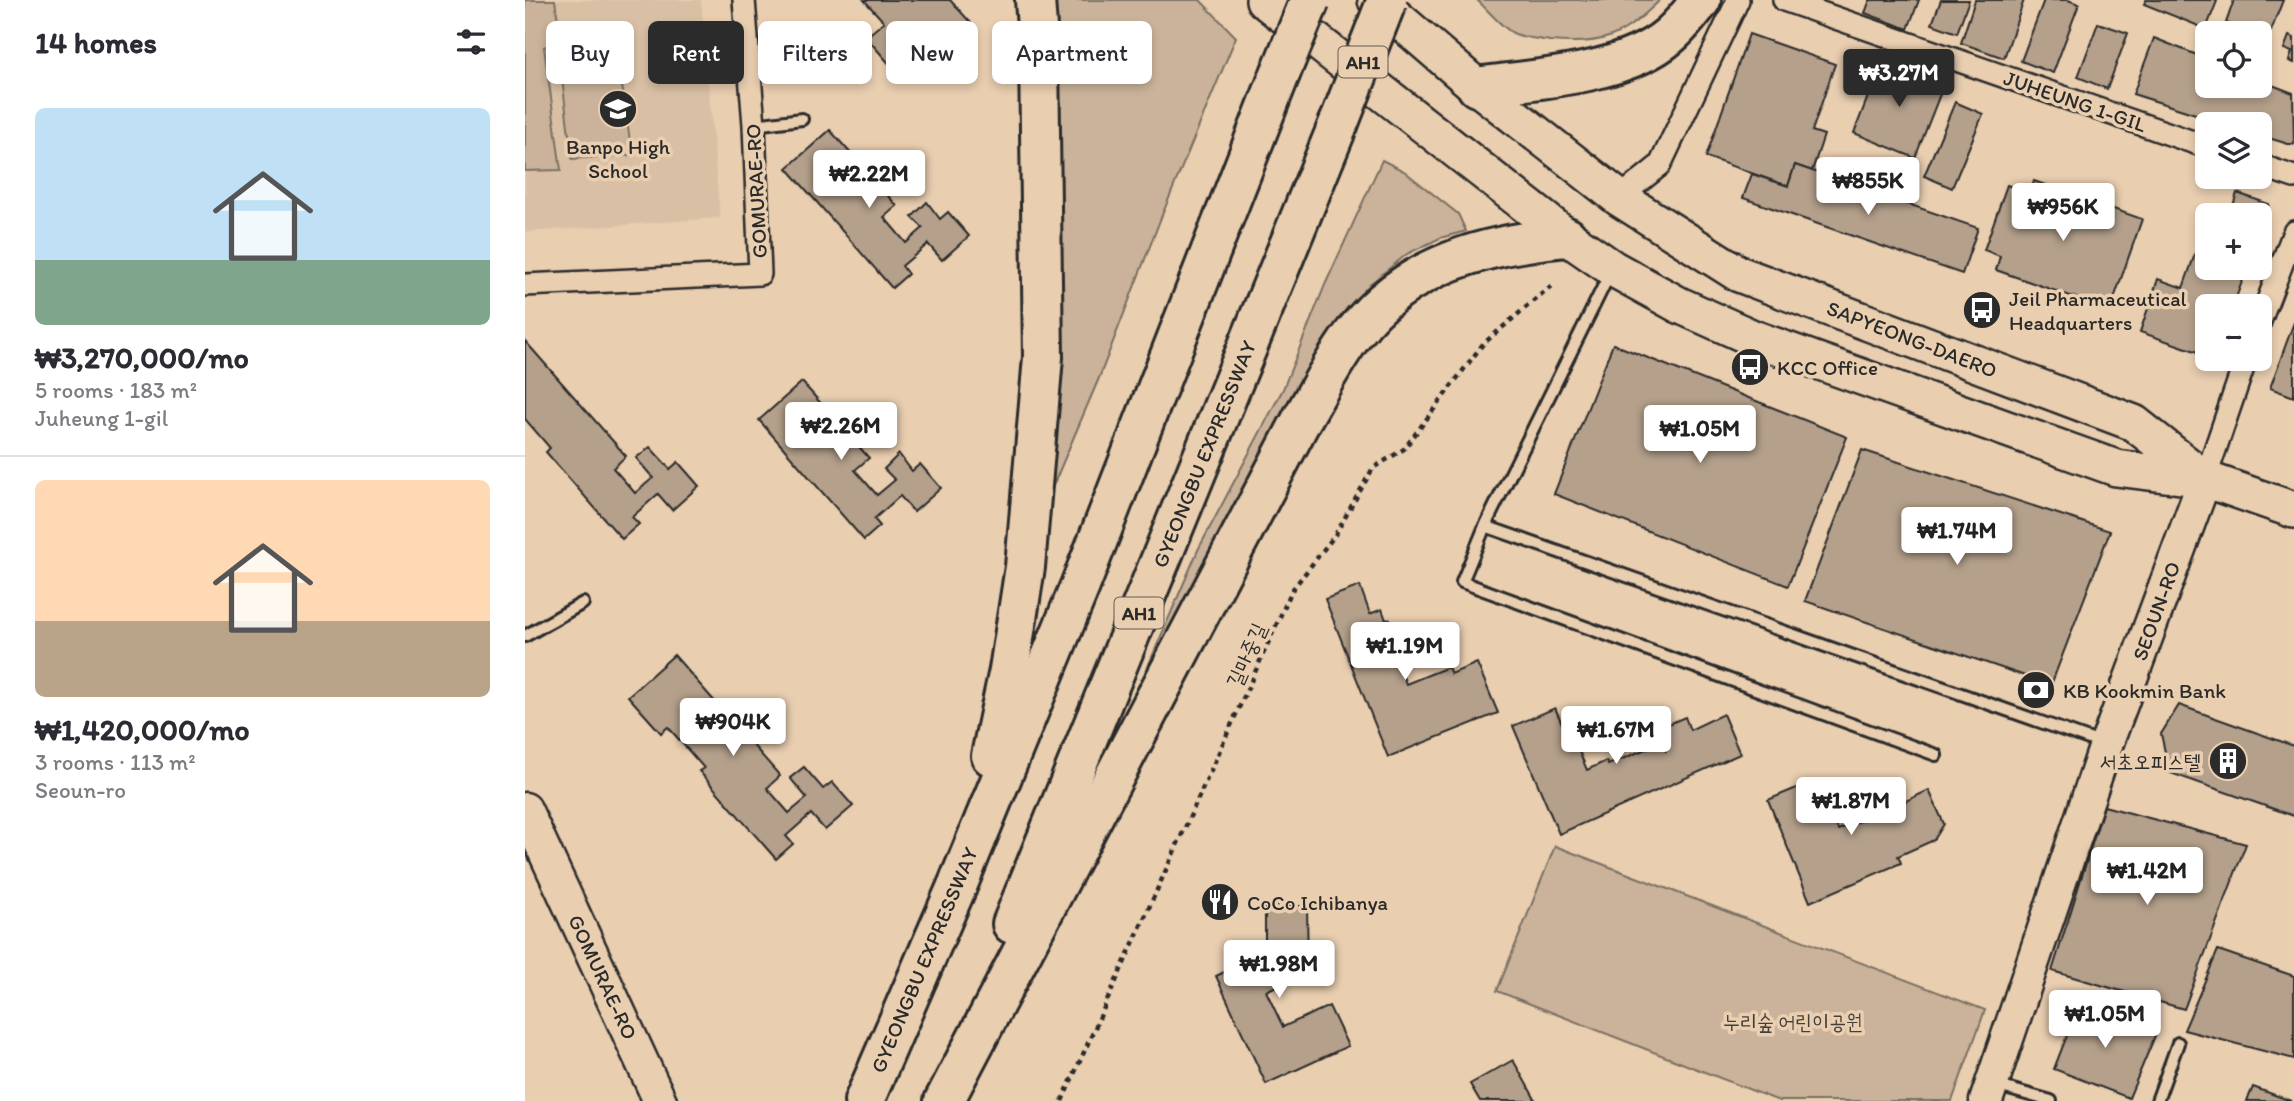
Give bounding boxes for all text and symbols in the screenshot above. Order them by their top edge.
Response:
chip: Buy [546,21,634,84]
chip: Rent [648,21,744,84]
chip: Filters [758,21,872,84]
chip: New [886,21,978,84]
chip: Apartment [992,21,1152,84]
map controls [2195,21,2272,371]
button: locate [2195,21,2272,98]
icon: filters [452,23,490,61]
text: 14 homes [35,24,157,61]
road number: AH1 [1339,46,1387,78]
pin: ₩3.27M [1842,50,1956,109]
text: ₩3.27M [1859,58,1939,86]
street label: JUHEUNG 1-GIL [2001,65,2150,137]
school or university icon: Banpo High School [597,88,639,130]
button: layers [2195,112,2272,189]
street label: GOMURAE-RO [740,123,772,259]
place label: Banpo High School [566,134,671,183]
pin: ₩2.22M [812,150,926,210]
icon: home [200,153,326,279]
pin: ₩855K [1819,158,1917,217]
text: ₩2.22M [829,159,909,187]
text: ₩855K [1832,166,1904,194]
pin: ₩956K [2014,184,2112,243]
text: ₩956K [2028,192,2098,220]
button: + [2195,203,2272,280]
place label: Jeil Pharmaceutical Headquarters [2009,286,2187,335]
bus stop icon: Jeil Pharmaceutical Headquarters [1961,289,2003,331]
button: − [2195,294,2272,371]
street label: SAPYEONG-DAERO [1823,295,2001,383]
street label: GYEONGBU EXPRESSWAY [1147,337,1261,571]
text: ₩3,270,000/mo [35,339,249,376]
bus stop icon: KCC Office [1729,346,1771,388]
place label: KCC Office [1777,355,1878,380]
text: 5 rooms · 183 m² [35,376,197,404]
pin: ₩2.26M [784,402,898,462]
text: Juheung 1-gil [35,404,168,432]
pin: ₩1.05M [1643,406,1757,465]
text: ₩2.26M [801,411,881,439]
text: ₩1.05M [1660,414,1740,442]
pin: ₩1.74M [1900,508,2014,567]
text: ₩1.74M [1917,516,1997,544]
icon: home [200,525,326,651]
street label: SEOUN-RO [2127,558,2185,664]
road number: AH1 [1115,598,1163,628]
street label: 길마중길 [1221,619,1271,691]
pin: ₩1.19M [1348,622,1462,682]
text: ₩1.19M [1367,631,1443,659]
bank icon: KB Kookmin Bank [2015,669,2057,711]
place label: KB Kookmin Bank [2063,678,2226,703]
pin: ₩904K [684,698,782,758]
pin: ₩1.67M [1559,706,1673,766]
text: ₩904K [696,707,770,735]
text: ₩1,420,000/mo [35,711,250,748]
text: ₩1.67M [1577,715,1655,743]
building icon: 서초오피스텔 [2207,740,2249,782]
text: 3 rooms · 113 m² [35,748,196,776]
place label: 서초오피스텔 [2100,749,2201,774]
text: Seoun-ro [35,776,126,804]
pin: ₩1.87M [1794,778,1908,837]
text: ₩1.87M [1812,786,1890,814]
street label: GYEONGBU EXPRESSWAY [865,843,983,1077]
pin: ₩1.42M [2090,848,2204,907]
text: ₩1.42M [2107,856,2187,884]
restaurant icon: CoCo Ichibanya [1199,881,1241,923]
place label: CoCo Ichibanya [1247,890,1388,915]
street label: GOMURAE-RO [563,911,643,1043]
pin: ₩1.98M [1222,940,1336,1000]
text: ₩1.98M [1240,949,1318,977]
pin: ₩1.05M [2048,990,2162,1050]
text: ₩1.05M [2065,999,2145,1027]
park label: 누리숲 어린이공원 [1723,1009,1863,1034]

